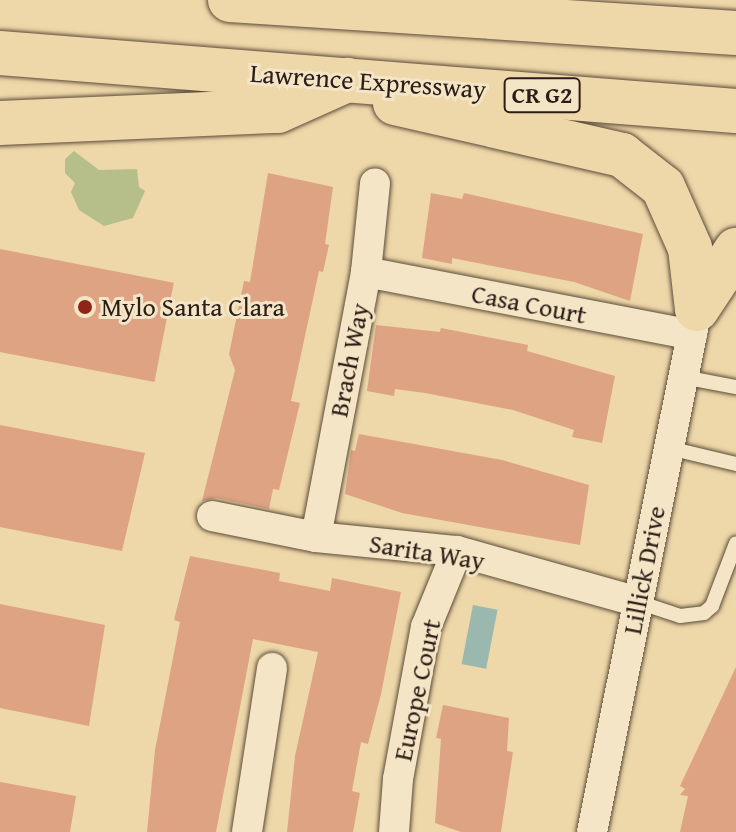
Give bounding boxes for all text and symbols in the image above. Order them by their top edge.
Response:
street label: Lawrence Expressway [249,57,487,105]
road number: CR G2 [502,75,582,115]
street label: Casa Court [469,278,589,330]
place label: Mylo Santa Clara [101,291,285,323]
marker: Mylo Santa Clara [76,298,94,316]
street label: Brach Way [323,300,375,420]
street label: Lillick Drive [616,503,672,637]
street label: Sarita Way [367,527,487,577]
street label: Europe Court [387,616,447,764]

